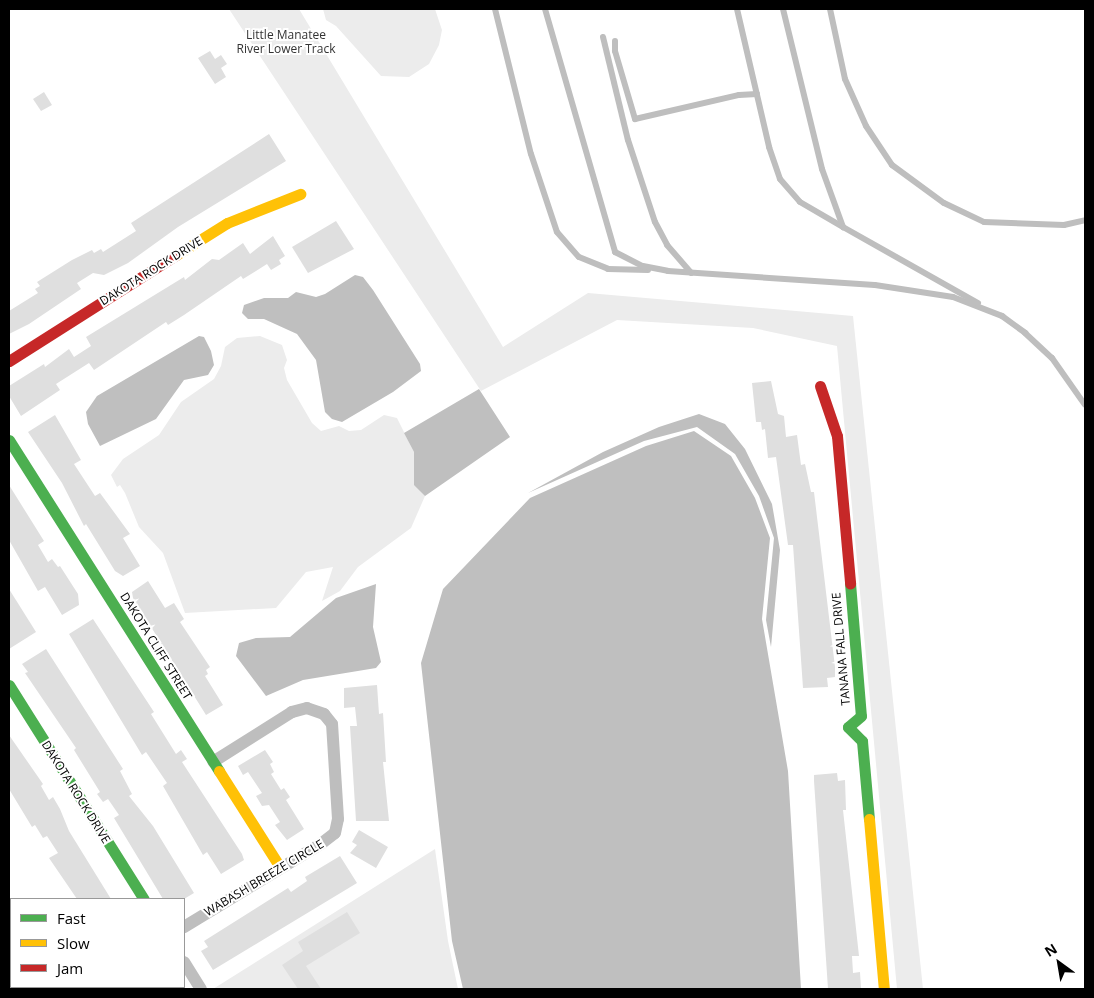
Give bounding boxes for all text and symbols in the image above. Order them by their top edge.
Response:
park label: Little Manatee River Lower Track [237,28,335,56]
street label: DAKOTA ROCK DRIVE [97,234,205,308]
street label: DAKOTA CLIFF STREET [117,590,195,702]
street label: TANANA FALL DRIVE [829,592,853,706]
street label: DAKOTA ROCK DRIVE [39,738,113,846]
street label: WABASH BREEZE CIRCLE [202,837,326,919]
legend [10,898,185,988]
text: Fast [57,908,86,928]
text: Slow [57,933,90,953]
north arrow [1034,938,1084,988]
text: N [1041,939,1061,961]
text: Jam [57,958,83,978]

